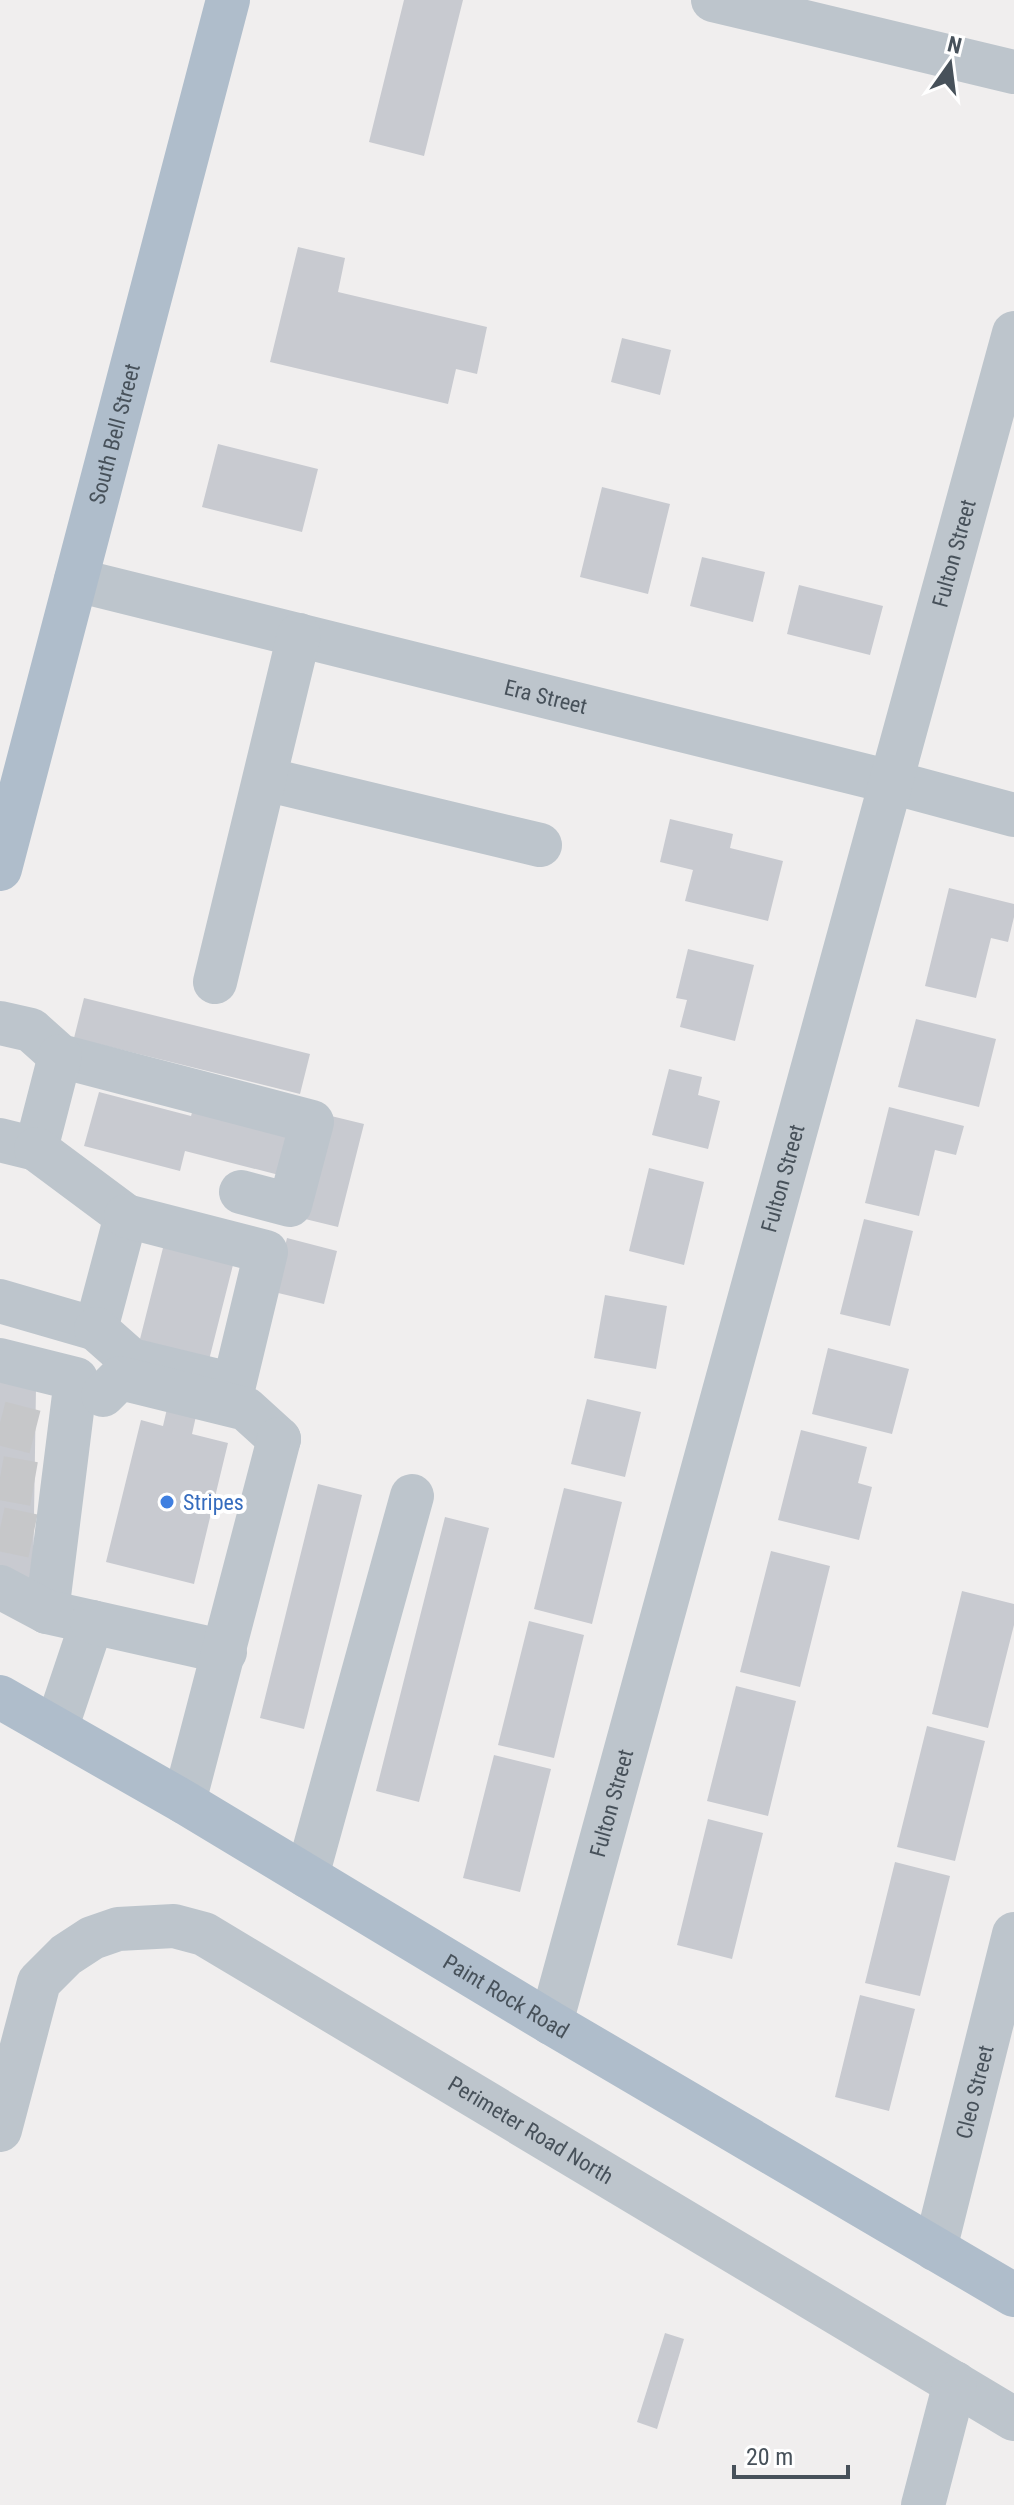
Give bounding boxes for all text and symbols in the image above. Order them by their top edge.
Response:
north arrow [910,24,990,104]
text: N [945,31,964,59]
street label: South Bell Street [84,361,145,507]
street label: Fulton Street [927,496,980,610]
street label: Era Street [502,674,590,719]
street label: Fulton Street [756,1121,809,1235]
place label: Stripes [183,1490,244,1515]
marker: Stripes [158,1493,176,1511]
street label: Fulton Street [585,1746,638,1860]
street label: Paint Rock Road [439,1949,574,2043]
street label: Cleo Street [951,2042,998,2141]
street label: Perimeter Road North [444,2071,618,2189]
scale bar [734,2429,848,2479]
text: 20 m [746,2443,793,2471]

